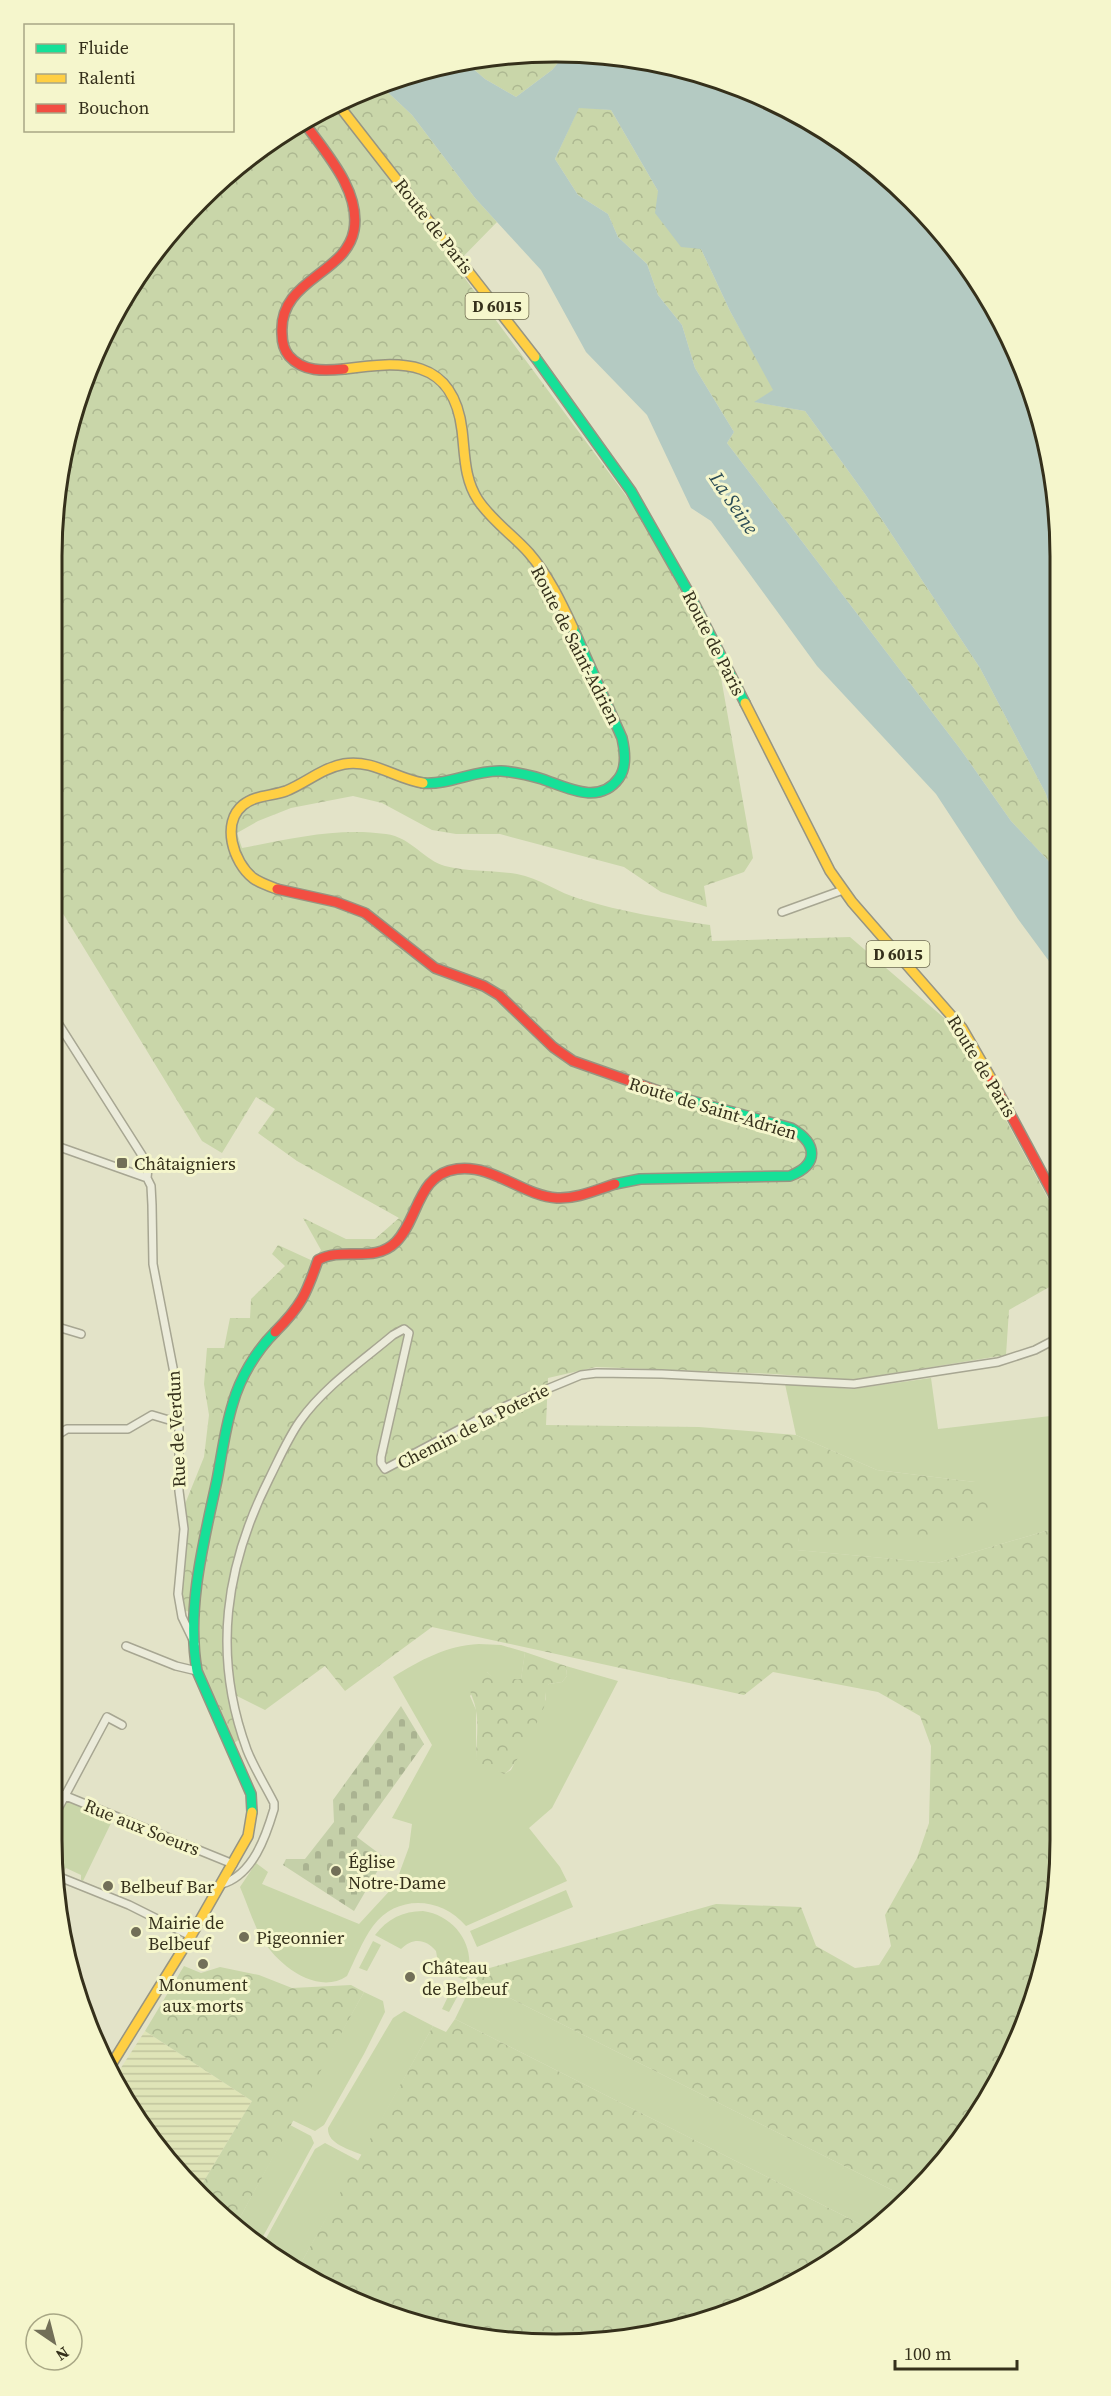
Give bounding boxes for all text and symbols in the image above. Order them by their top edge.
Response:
legend [24,24,234,132]
text: Fluide [78,35,129,60]
text: Ralenti [78,65,135,90]
text: Bouchon [78,95,150,120]
street label: Route de Paris [389,173,479,279]
road number: D 6015 [466,293,528,319]
water label: La Seine [702,465,765,540]
street label: Route de Saint-Adrien [525,561,627,729]
street label: Route de Paris [677,586,751,700]
road number: D 6015 [866,941,930,967]
street label: Route de Paris [942,1010,1022,1122]
street label: Route de Saint-Adrien [626,1070,800,1146]
place label: Châtaigniers [134,1151,236,1176]
marker: Châtaigniers [115,1156,129,1170]
street label: Rue de Verdun [160,1370,192,1488]
street label: Chemin de la Poterie [393,1377,553,1475]
street label: Rue aux Soeurs [81,1792,204,1862]
place label: Église Notre-Dame [348,1849,446,1895]
marker: Église Notre-Dame [329,1864,343,1878]
place label: Belbeuf Bar [120,1874,215,1899]
marker: Belbeuf Bar [101,1879,115,1893]
place label: Mairie de Belbeuf [148,1910,224,1956]
marker: Mairie de Belbeuf [129,1925,143,1939]
place label: Pigeonnier [256,1925,345,1950]
marker: Pigeonnier [237,1930,251,1944]
place label: Château de Belbeuf [422,1955,509,2001]
marker: Monument aux morts [196,1957,210,1971]
marker: Château de Belbeuf [403,1970,417,1984]
place label: Monument aux morts [158,1972,248,2018]
north arrow [24,2312,84,2372]
scale bar [895,2333,1016,2371]
text: 100 m [904,2341,951,2366]
text: N [51,2342,74,2367]

